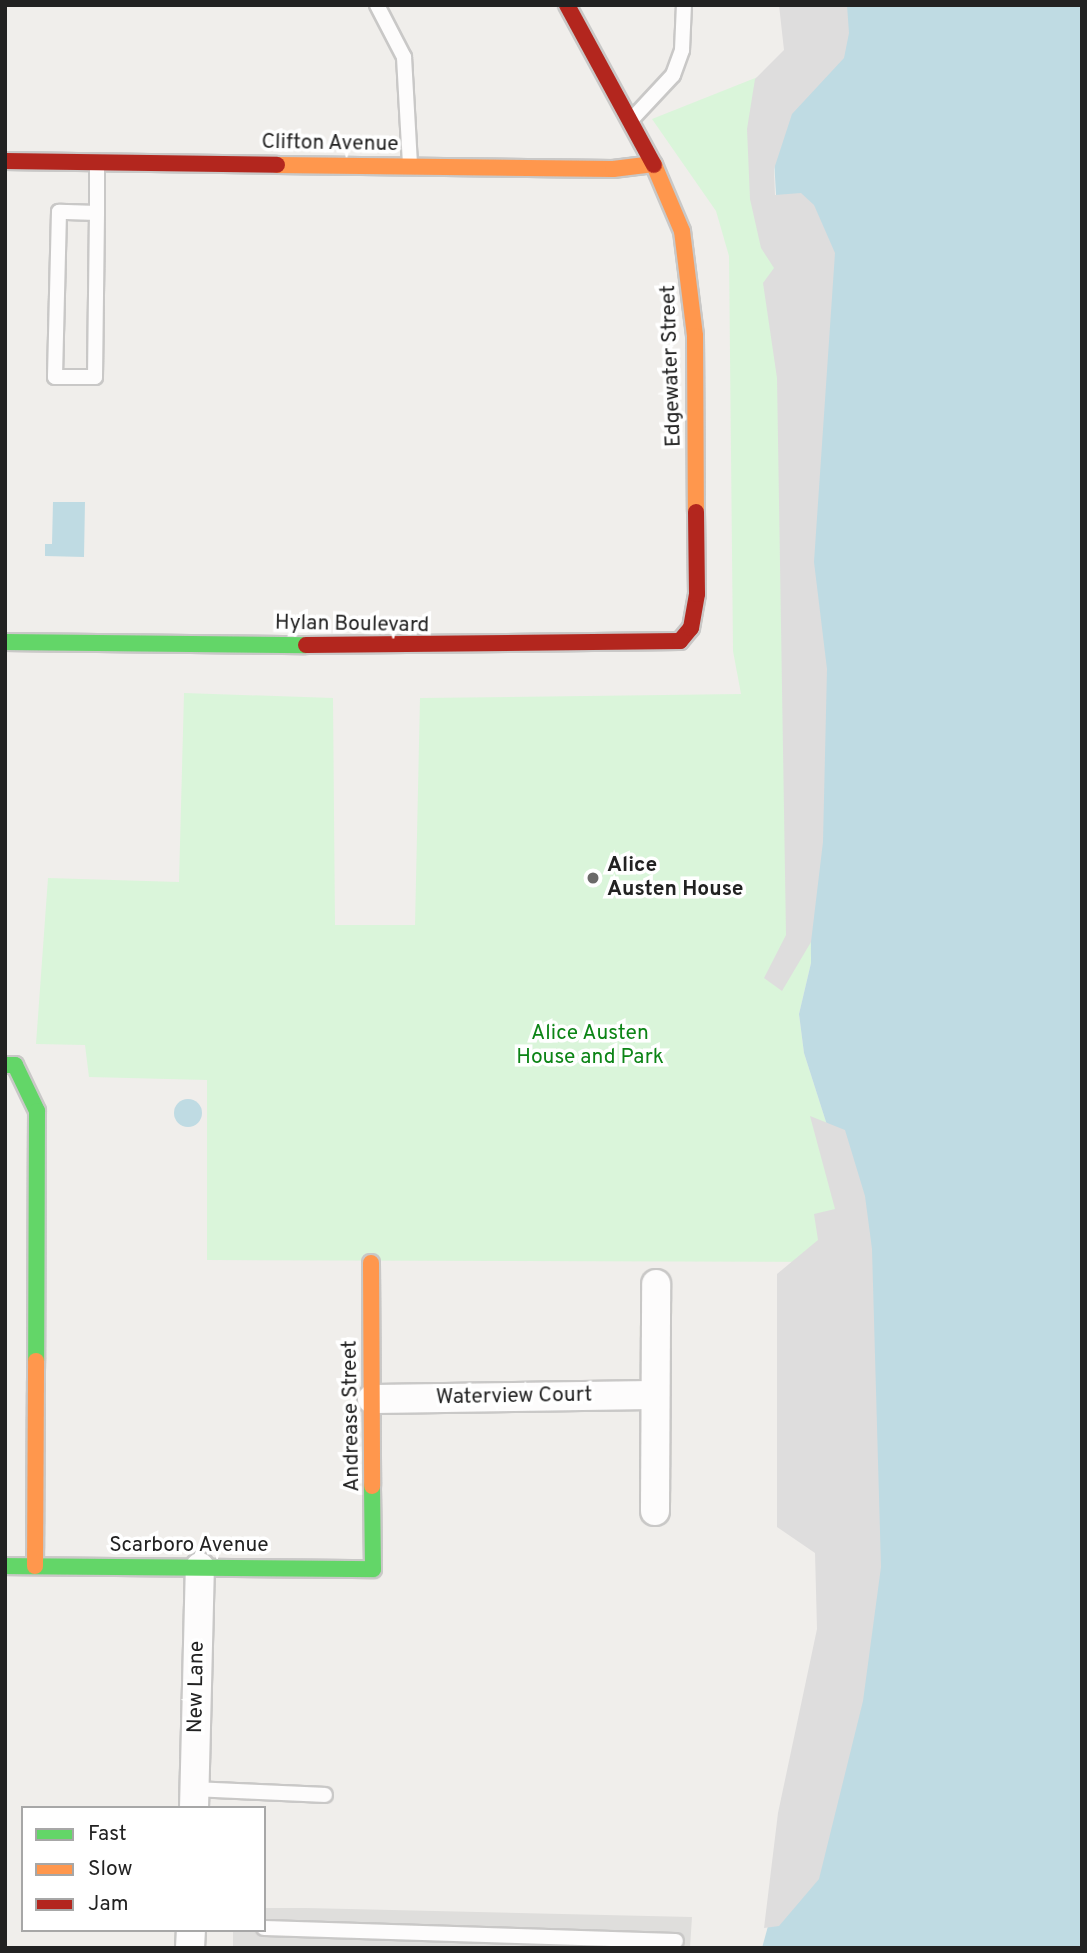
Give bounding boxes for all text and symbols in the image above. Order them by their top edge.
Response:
street label: Clifton Avenue [261,130,399,158]
street label: Edgewater Street [657,285,687,447]
street label: Hylan Boulevard [275,611,429,639]
place label: Alice Austen House [607,853,743,903]
marker: Alice Austen House [585,870,601,886]
park label: Alice Austen House and Park [516,1021,664,1071]
street label: Andrease Street [338,1340,366,1492]
street label: Waterview Court [436,1383,592,1411]
street label: Scarboro Avenue [109,1533,269,1559]
street label: New Lane [184,1641,210,1733]
legend [21,1806,266,1932]
text: Fast [88,1821,127,1848]
text: Slow [88,1856,133,1883]
text: Jam [88,1891,129,1918]

